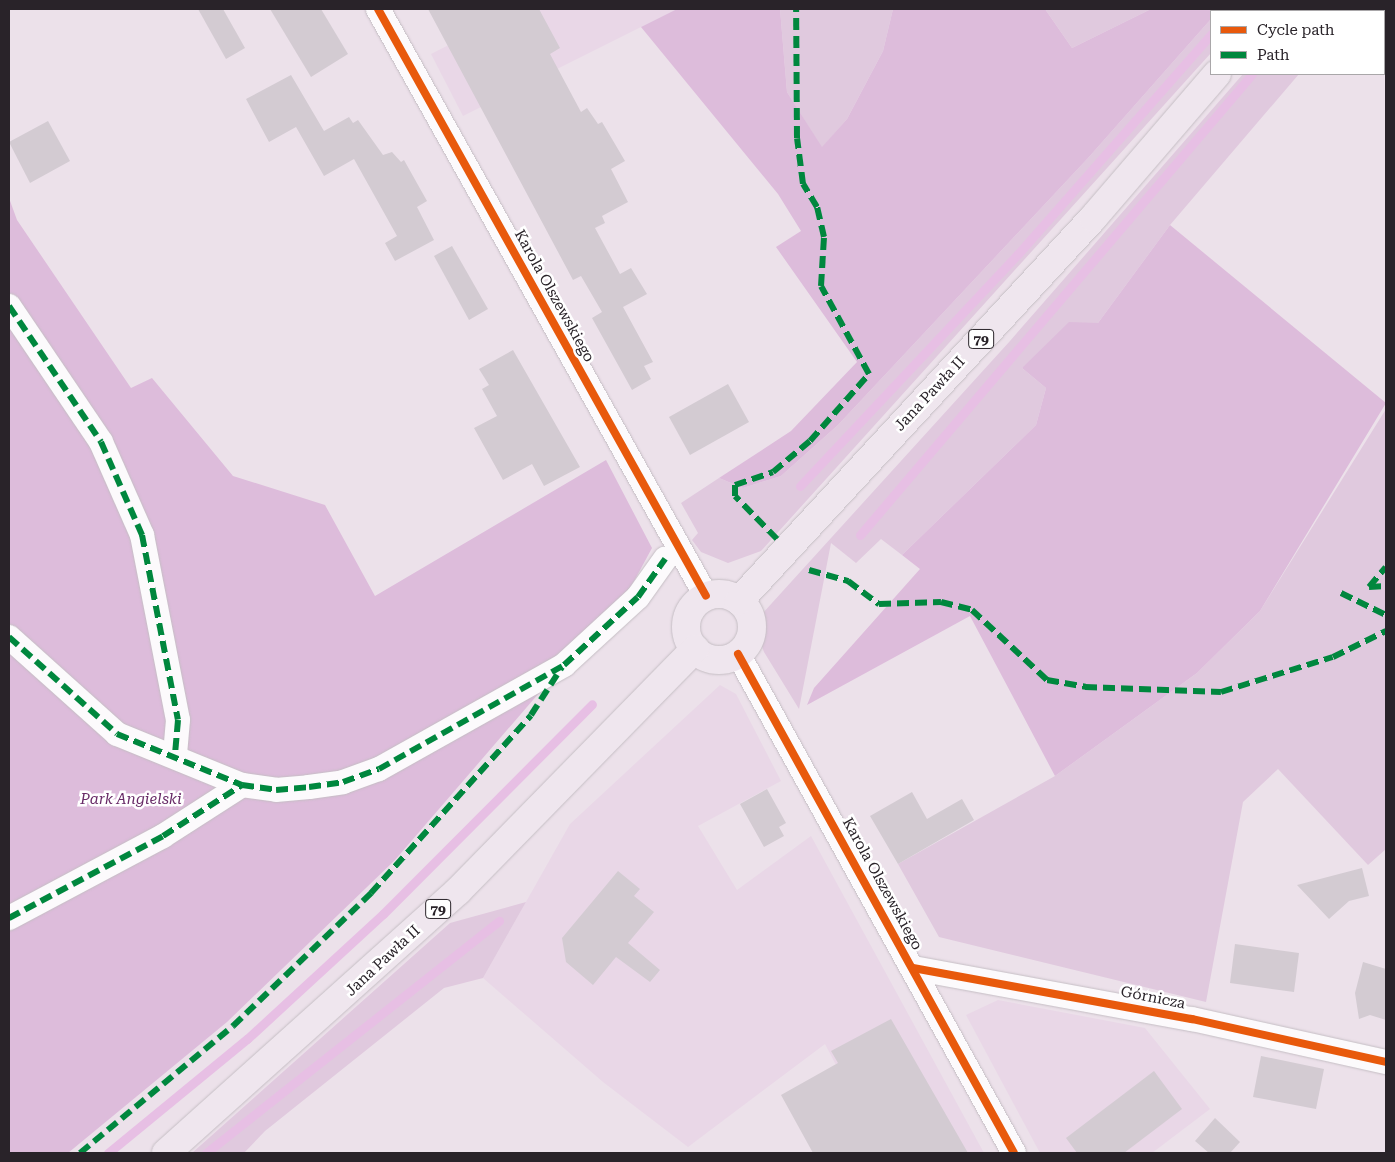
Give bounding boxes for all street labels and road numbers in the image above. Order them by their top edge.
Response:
street label: Karola Olszewskiego [510,227,598,365]
road number: 79 [967,328,995,350]
street label: Jana Pawła II [891,353,969,435]
street label: Karola Olszewskiego [838,815,926,953]
road number: 79 [424,898,452,921]
street label: Jana Pawła II [342,922,424,1000]
street label: Górnicza [1119,983,1187,1013]

